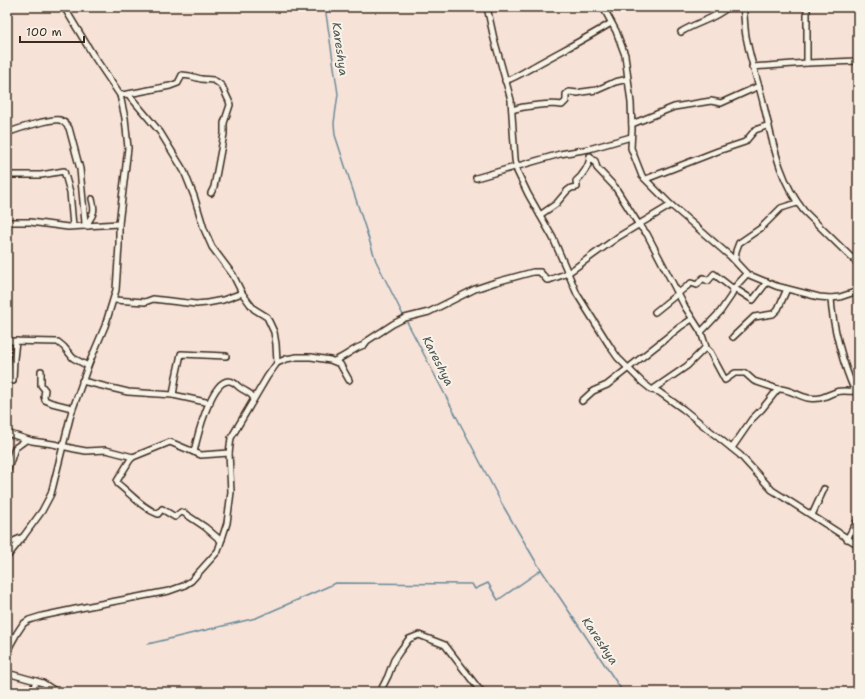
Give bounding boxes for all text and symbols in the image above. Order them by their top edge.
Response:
scale bar [20,18,84,44]
water label: Kareshya [328,21,352,77]
text: 100 m [26,24,62,40]
water label: Kareshya [419,333,457,389]
water label: Kareshya [578,614,622,668]

